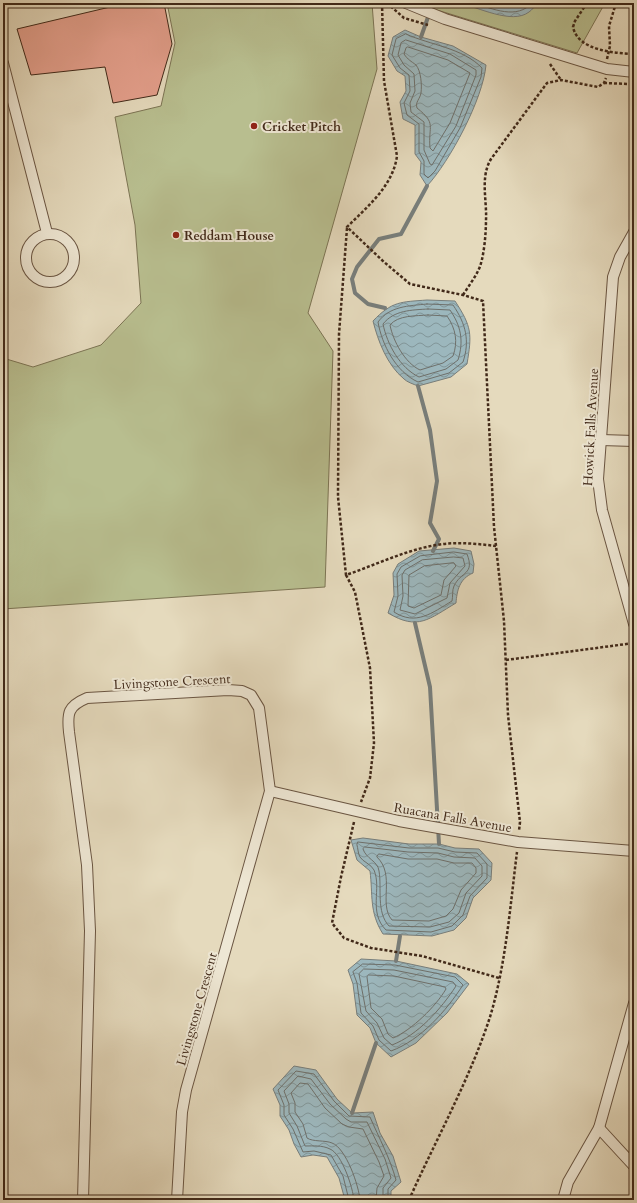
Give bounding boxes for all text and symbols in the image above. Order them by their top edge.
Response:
place label: Cricket Pitch [262,118,341,136]
marker: Cricket Pitch [249,121,259,131]
place label: Reddam House [184,227,274,245]
marker: Reddam House [171,230,181,240]
street label: Howick Falls Avenue [579,368,603,486]
street label: Livingstone Crescent [113,670,231,694]
street label: Ruacana Falls Avenue [392,799,513,837]
street label: Livingstone Crescent [172,951,222,1068]

